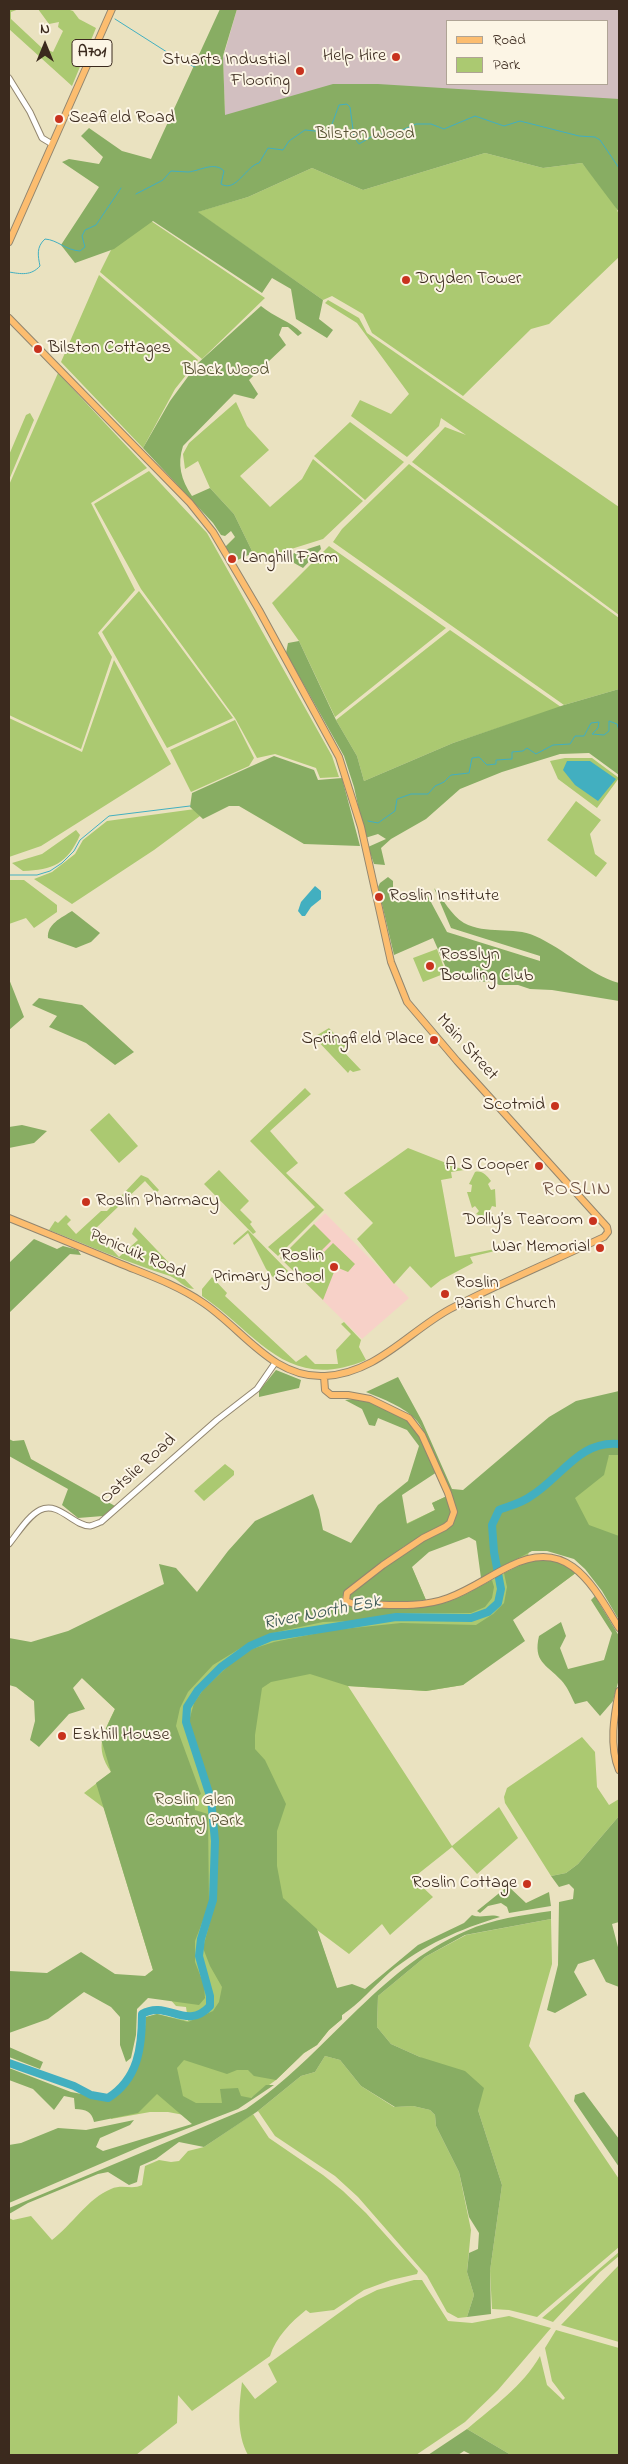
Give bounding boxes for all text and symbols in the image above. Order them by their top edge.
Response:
text: N [40,19,50,40]
north arrow [20,20,70,70]
legend [446,20,608,85]
text: Road [493,29,526,51]
road number: A701 [72,40,112,66]
place label: Help Hire [323,46,386,68]
place label: Stuarts Industial Flooring [162,50,290,92]
marker: Help Hire [390,51,402,63]
text: Park [493,54,520,76]
marker: Stuarts Industial Flooring [294,65,306,77]
place label: Seafield Road [69,108,175,130]
marker: Seafield Road [53,113,65,125]
park label: Bilston Wood [315,124,415,146]
place label: Dryden Tower [416,269,521,291]
marker: Dryden Tower [400,274,412,286]
place label: Bilston Cottages [48,338,171,360]
marker: Bilston Cottages [32,343,44,355]
park label: Black Wood [183,360,269,382]
place label: Langhill Farm [242,548,338,570]
marker: Langhill Farm [226,553,238,565]
place label: Roslin Institute [389,886,499,908]
marker: Roslin Institute [373,891,385,903]
place label: Rosslyn Bowling Club [440,945,533,988]
marker: Rosslyn Bowling Club [424,960,436,972]
street label: Main Street [430,1010,502,1086]
place label: Springfield Place [301,1029,424,1051]
marker: Springfield Place [428,1034,440,1046]
place label: Scotmid [483,1095,545,1117]
marker: Scotmid [549,1100,561,1112]
place label: A S Cooper [445,1155,529,1177]
marker: A S Cooper [533,1160,545,1172]
district label: ROSLIN [542,1179,612,1203]
place label: Roslin Pharmacy [96,1191,219,1213]
marker: Roslin Pharmacy [80,1196,92,1208]
place label: Dolly’s Tearoom [463,1210,583,1232]
marker: Dolly’s Tearoom [587,1215,599,1227]
street label: Penicuik Road [86,1225,188,1285]
place label: War Memorial [492,1237,590,1259]
marker: War Memorial [594,1242,606,1254]
place label: Roslin Primary School [213,1246,324,1288]
marker: Roslin Primary School [328,1261,340,1273]
place label: Roslin Parish Church [455,1273,556,1316]
marker: Roslin Parish Church [439,1288,451,1300]
street label: Oatslie Road [97,1430,181,1510]
water label: River North Esk [261,1591,383,1637]
place label: Eskhill House [72,1725,170,1747]
marker: Eskhill House [56,1730,68,1742]
park label: Roslin Glen Country Park [145,1790,243,1832]
place label: Roslin Cottage [412,1873,517,1895]
marker: Roslin Cottage [521,1878,533,1890]

